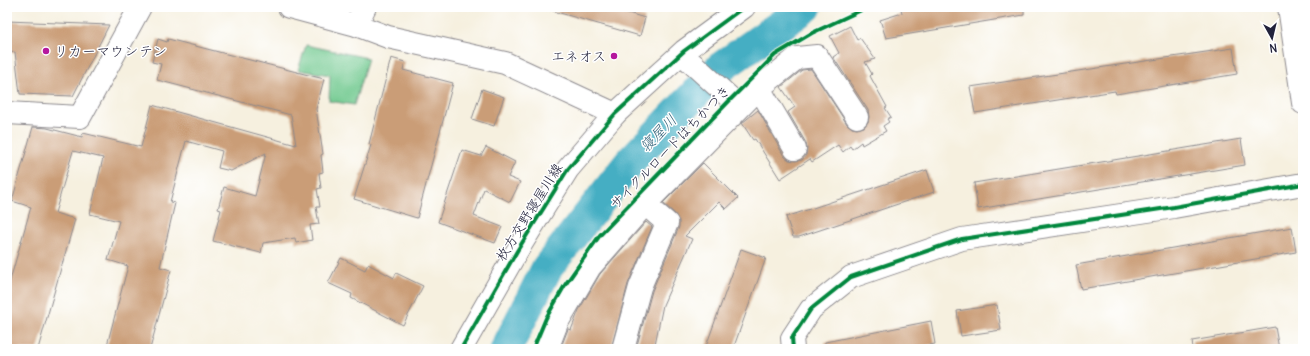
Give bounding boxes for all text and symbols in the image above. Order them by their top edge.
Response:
north arrow [1252,18,1292,58]
text: N [1269,40,1278,55]
place label: リカーマウンテン [54,42,167,60]
marker: リカーマウンテン [41,46,51,56]
place label: エネオス [551,47,606,65]
marker: エネオス [609,51,619,61]
street label: サイクルロードはちかづき [606,81,734,213]
water label: 寝屋川 [636,110,680,156]
street label: 枚方交野寝屋川線 [492,160,566,264]

